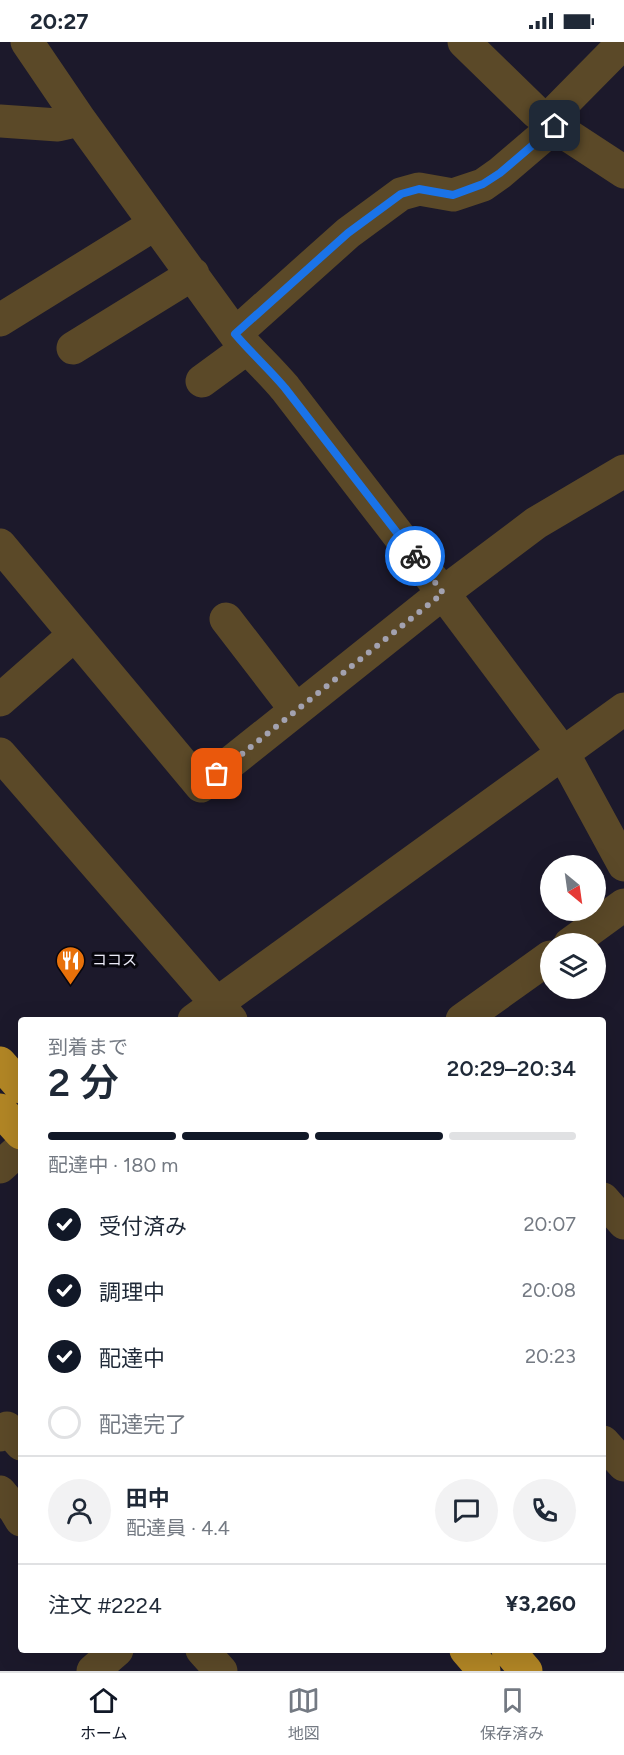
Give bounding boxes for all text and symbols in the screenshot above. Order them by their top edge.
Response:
text: 20:27 [30,8,89,35]
pin [529,100,580,151]
icon: home [538,109,571,142]
courier [385,526,445,586]
icon: bike [399,540,432,573]
pin [191,748,242,799]
icon: bag [200,757,233,790]
north arrow [540,855,606,921]
map controls [540,855,606,999]
button: layers [540,933,606,999]
restaurant icon: ココス [55,944,87,986]
place label: ココス [92,951,137,969]
text: 到着まで [48,1035,128,1059]
text: 20:29–20:34 [447,1055,576,1082]
text: 2 分 [48,1059,119,1106]
text: 配達中 · 180 m [48,1153,178,1177]
icon: check [48,1208,81,1241]
text: 20:07 [523,1212,576,1236]
text: 受付済み [99,1213,187,1240]
icon: check [48,1274,81,1307]
text: 20:08 [522,1278,576,1302]
text: 調理中 [99,1279,165,1306]
icon: check [48,1340,81,1373]
text: 20:23 [525,1344,576,1368]
text: 配達中 [99,1345,165,1372]
text: 配達完了 [99,1411,187,1438]
button: person [48,1479,111,1542]
button: chat [435,1479,498,1542]
button: phone [513,1479,576,1542]
text: 田中 [126,1485,170,1512]
text: 配達員 · 4.4 [126,1516,230,1540]
text: ¥3,260 [505,1590,576,1617]
text: 注文 #2224 [48,1592,162,1619]
tab: ホーム [80,1684,127,1744]
tab: 地図 [287,1684,320,1744]
tab: 保存済み [480,1684,544,1744]

